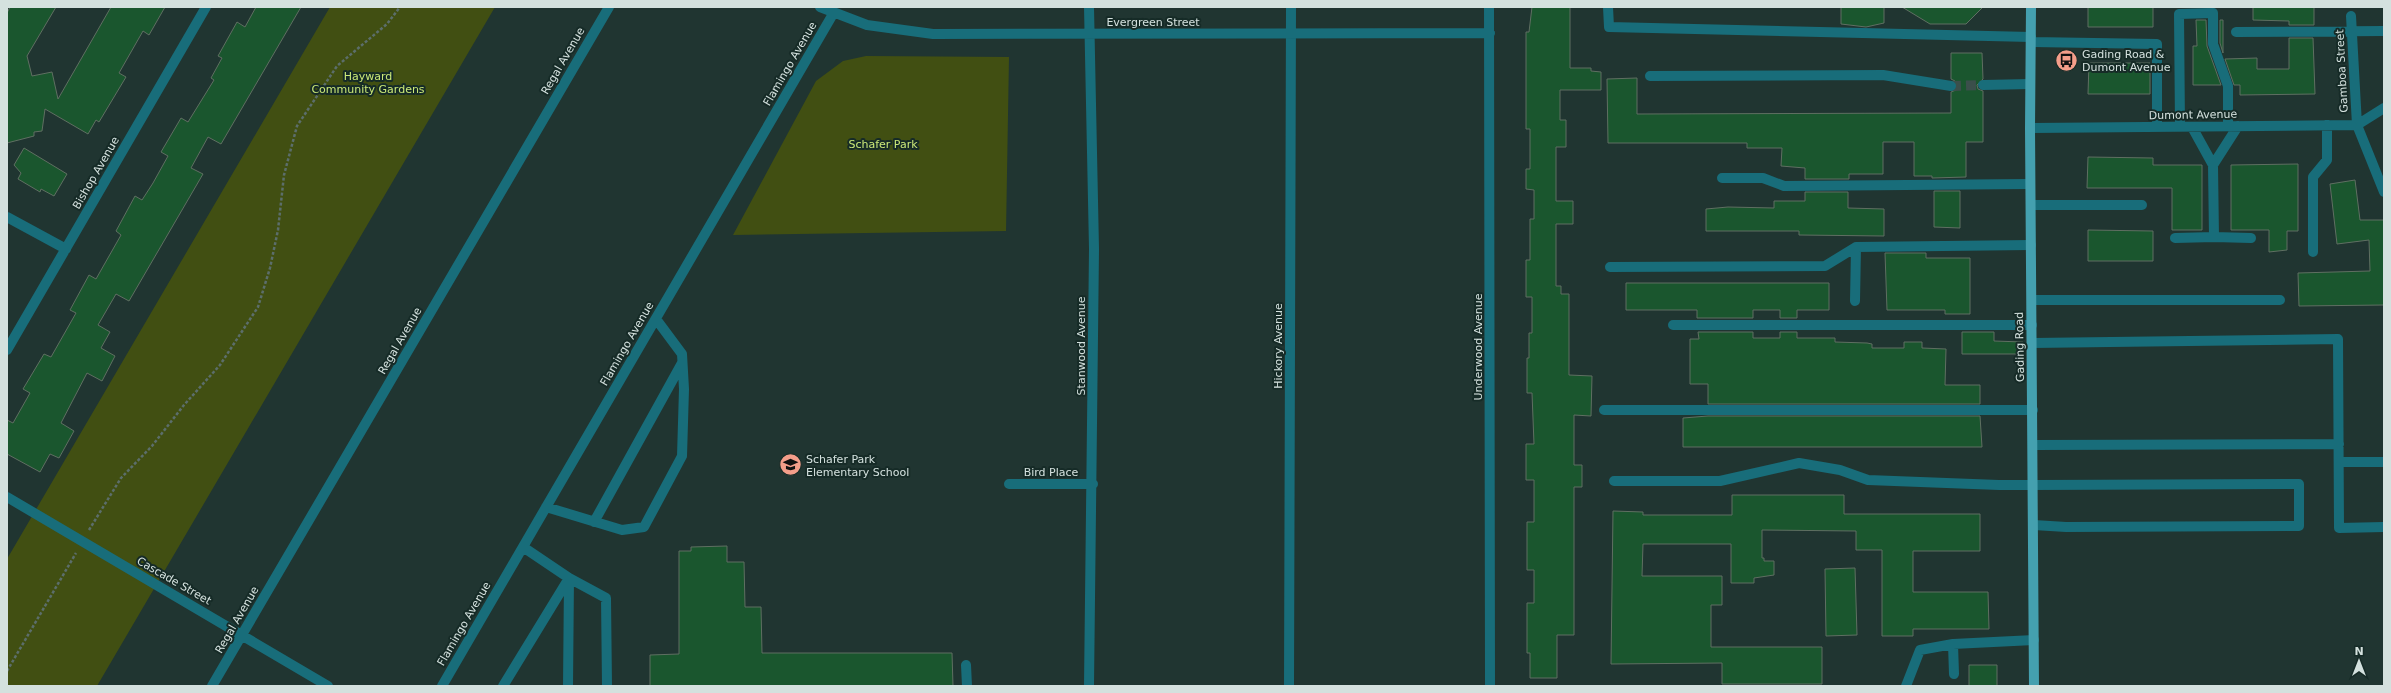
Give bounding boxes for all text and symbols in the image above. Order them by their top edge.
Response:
street label: Evergreen Street [1106,16,1200,29]
street label: Flamingo Avenue [761,19,819,108]
street label: Regal Avenue [539,25,588,97]
street label: Gamboa Street [2333,28,2351,113]
bus stop icon: Gading Road & Dumont Avenue [2054,47,2080,73]
place label: Gading Road & Dumont Avenue [2082,48,2171,74]
park label: Hayward Community Gardens [311,70,425,96]
street label: Dumont Avenue [2149,108,2238,122]
street label: Bishop Avenue [70,134,122,211]
park label: Schafer Park [848,138,918,151]
street label: Underwood Avenue [1472,293,1485,401]
street label: Stanwood Avenue [1075,296,1088,395]
street label: Flamingo Avenue [598,299,656,388]
street label: Hickory Avenue [1272,303,1285,389]
street label: Regal Avenue [376,305,425,377]
street label: Gading Road [2013,312,2027,382]
school or university icon: Schafer Park Elementary School [778,452,804,478]
place label: Schafer Park Elementary School [806,453,909,479]
street label: Bird Place [1024,466,1079,479]
street label: Cascade Street [135,554,214,608]
street label: Flamingo Avenue [435,579,493,668]
street label: Regal Avenue [213,584,262,656]
north arrow [2339,641,2379,681]
text: N [2354,645,2364,658]

